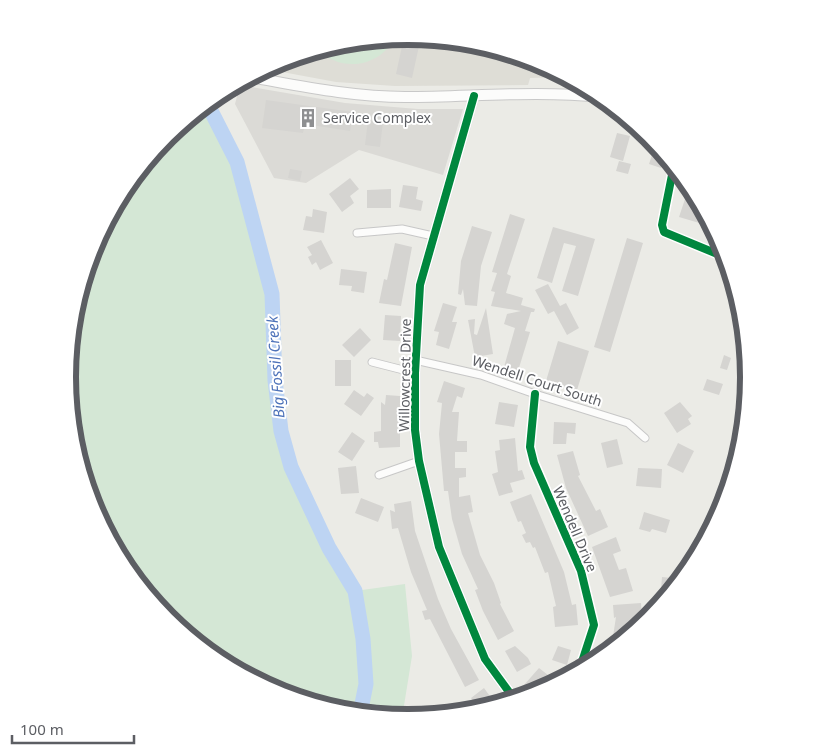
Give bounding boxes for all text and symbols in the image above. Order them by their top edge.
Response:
building icon: Service Complex [297,107,319,129]
place label: Service Complex [323,108,432,127]
water label: Big Fossil Creek [261,315,289,419]
street label: Willowcrest Drive [394,318,415,432]
street label: Wendell Court South [470,351,605,411]
street label: Wendell Drive [549,483,602,575]
scale bar [12,712,135,744]
text: 100 m [20,719,64,739]

